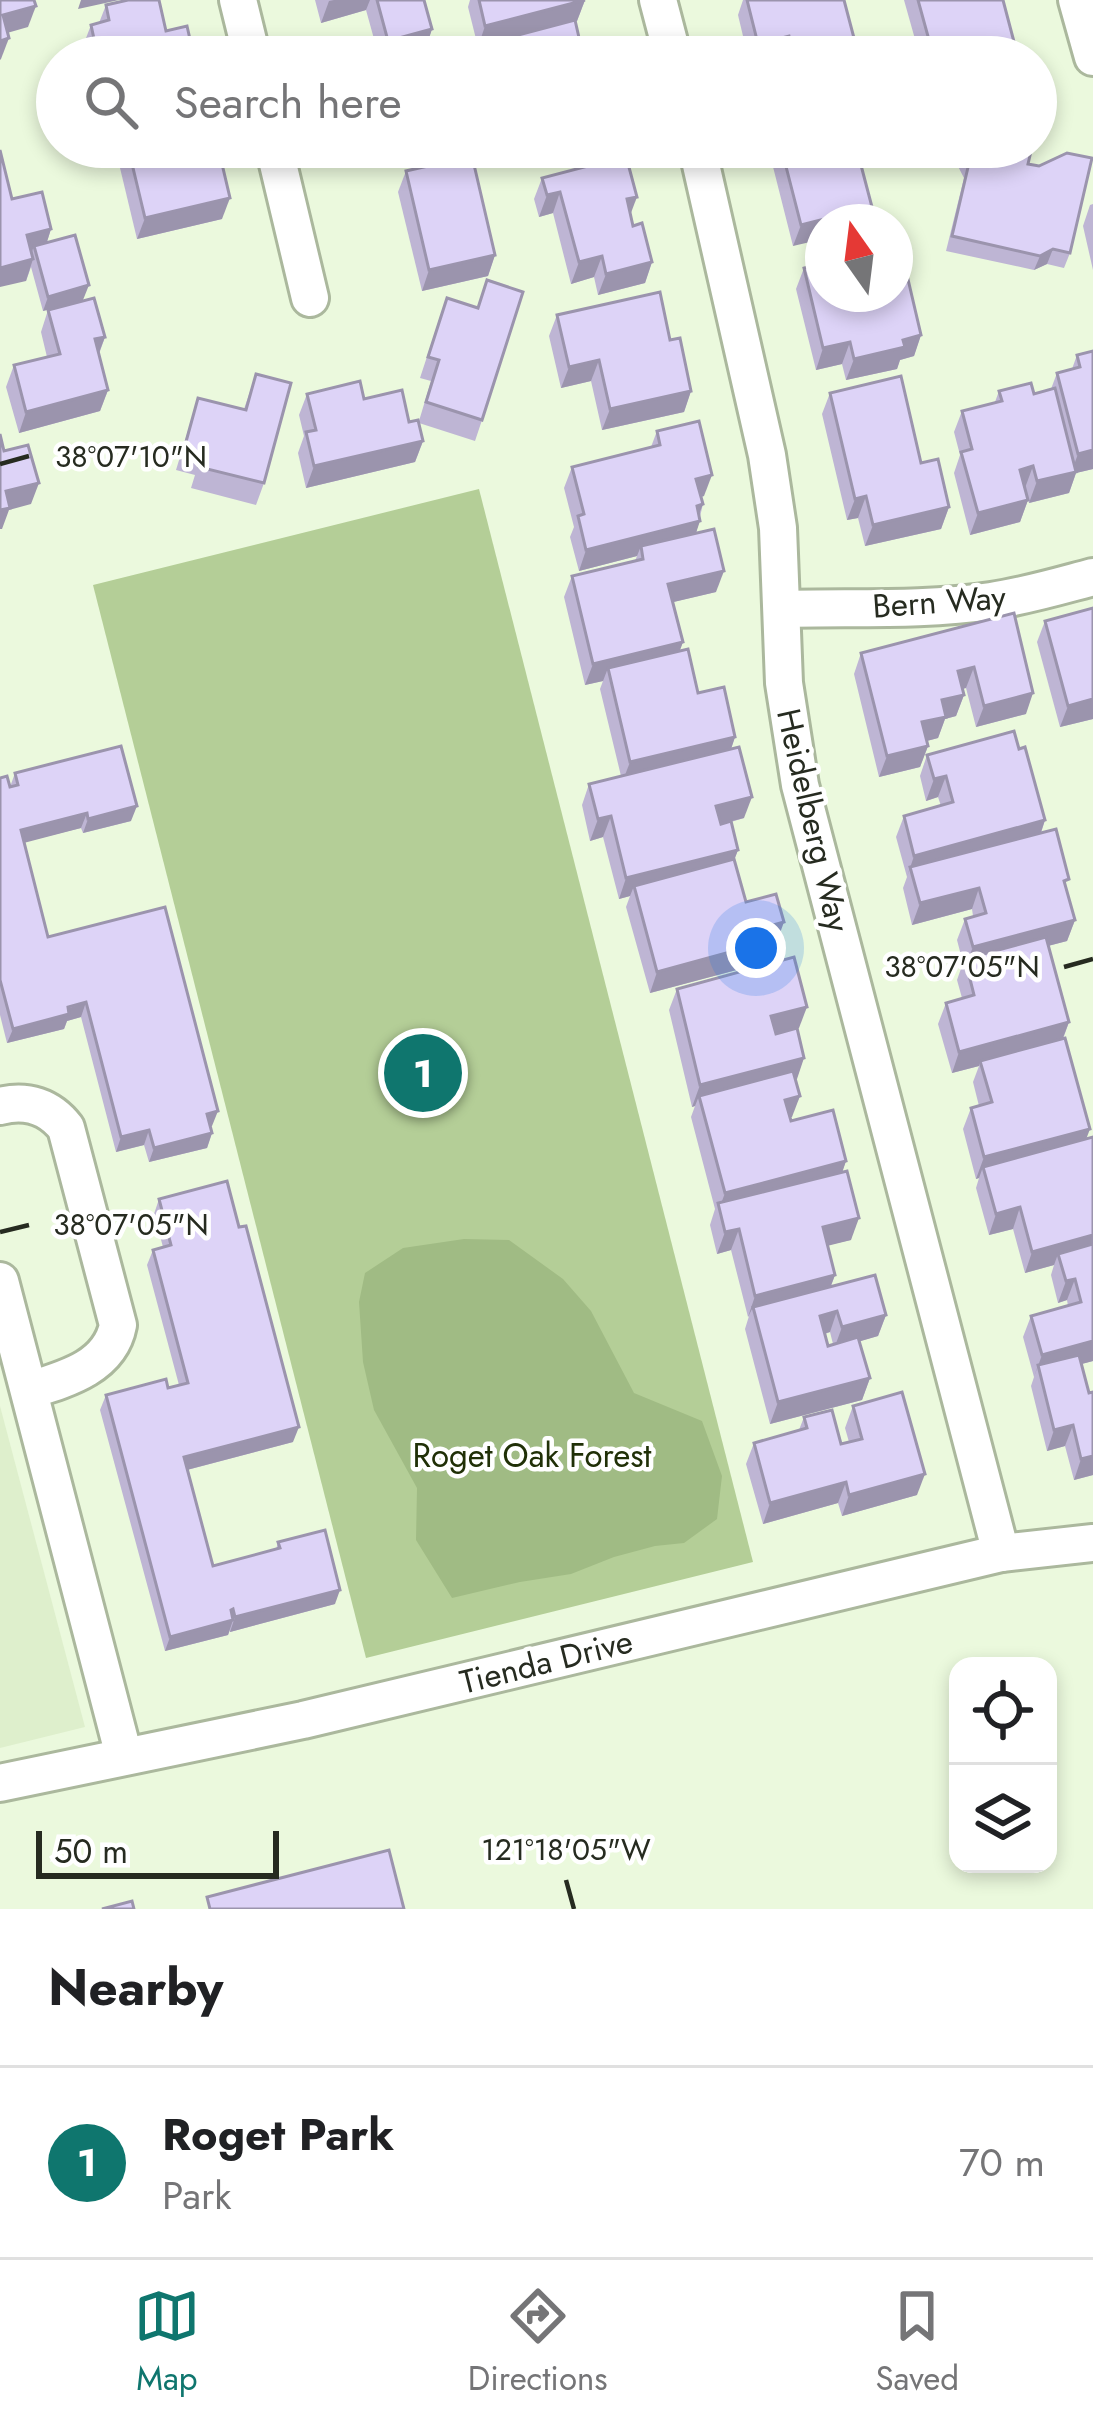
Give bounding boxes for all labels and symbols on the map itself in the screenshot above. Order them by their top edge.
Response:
north arrow [805,204,913,312]
text: 38°07'10"N [55,435,207,478]
street label: Bern Way [871,573,1008,630]
street label: Heidelberg Way [765,704,862,937]
your location [726,918,786,978]
text: 38°07'05"N [884,945,1040,988]
pin: 1 [384,1028,462,1118]
text: 38°07'05"N [53,1203,209,1246]
park label: Roget Oak Forest [412,1432,652,1479]
street label: Tienda Drive [455,1617,637,1706]
scale bar [36,1825,279,1878]
text: 121°18'05"W [481,1828,651,1871]

